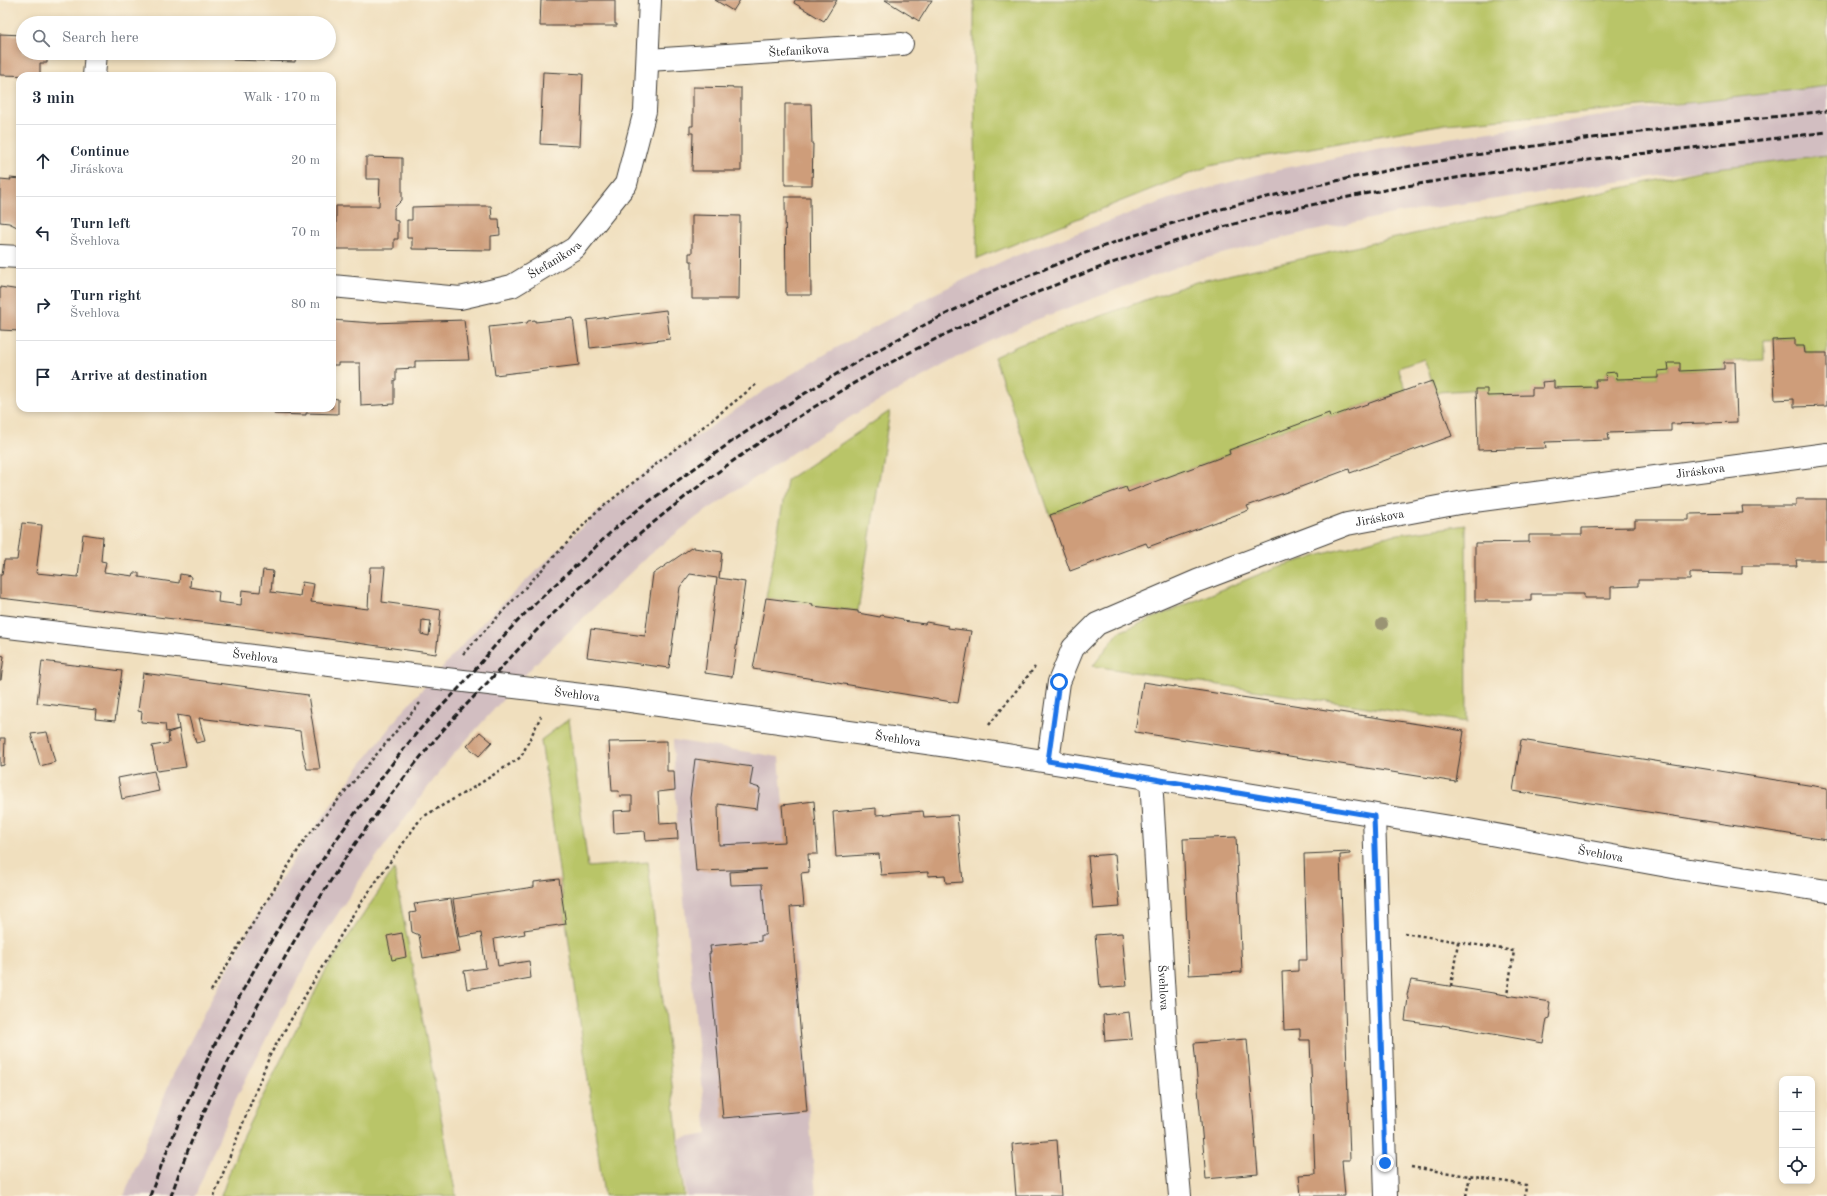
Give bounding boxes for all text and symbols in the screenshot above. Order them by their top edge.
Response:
search box [16,16,336,60]
icon: search [30,27,52,49]
text: Search here [62,31,139,46]
street label: Štefanikova [768,43,829,59]
text: 3 min [32,90,75,107]
text: Walk · 170 m [243,91,320,104]
text: Continue [70,145,129,160]
icon: ahead [32,150,54,172]
text: 20 m [291,154,320,167]
text: Jiráskova [70,163,123,176]
text: Turn left [70,217,130,232]
icon: left [32,222,54,244]
text: 70 m [291,226,320,239]
text: Švehlova [70,235,120,248]
street label: Štefanikova [524,240,585,282]
text: Turn right [70,289,141,304]
icon: right [32,294,54,316]
text: 80 m [291,298,320,311]
text: Švehlova [70,307,120,320]
icon: arrive [32,366,54,388]
text: Arrive at destination [70,369,208,384]
street label: Jiráskova [1675,463,1726,481]
street label: Jiráskova [1354,508,1405,529]
street label: Švehlova [232,645,279,666]
route start [1050,673,1068,691]
street label: Švehlova [553,683,600,704]
street label: Švehlova [874,727,921,749]
street label: Švehlova [1577,841,1624,865]
street label: Švehlova [1155,964,1172,1011]
map controls [1779,1076,1815,1184]
button: + [1779,1076,1815,1112]
button: − [1779,1112,1815,1148]
button: locate [1779,1148,1815,1184]
route end [1376,1154,1394,1172]

